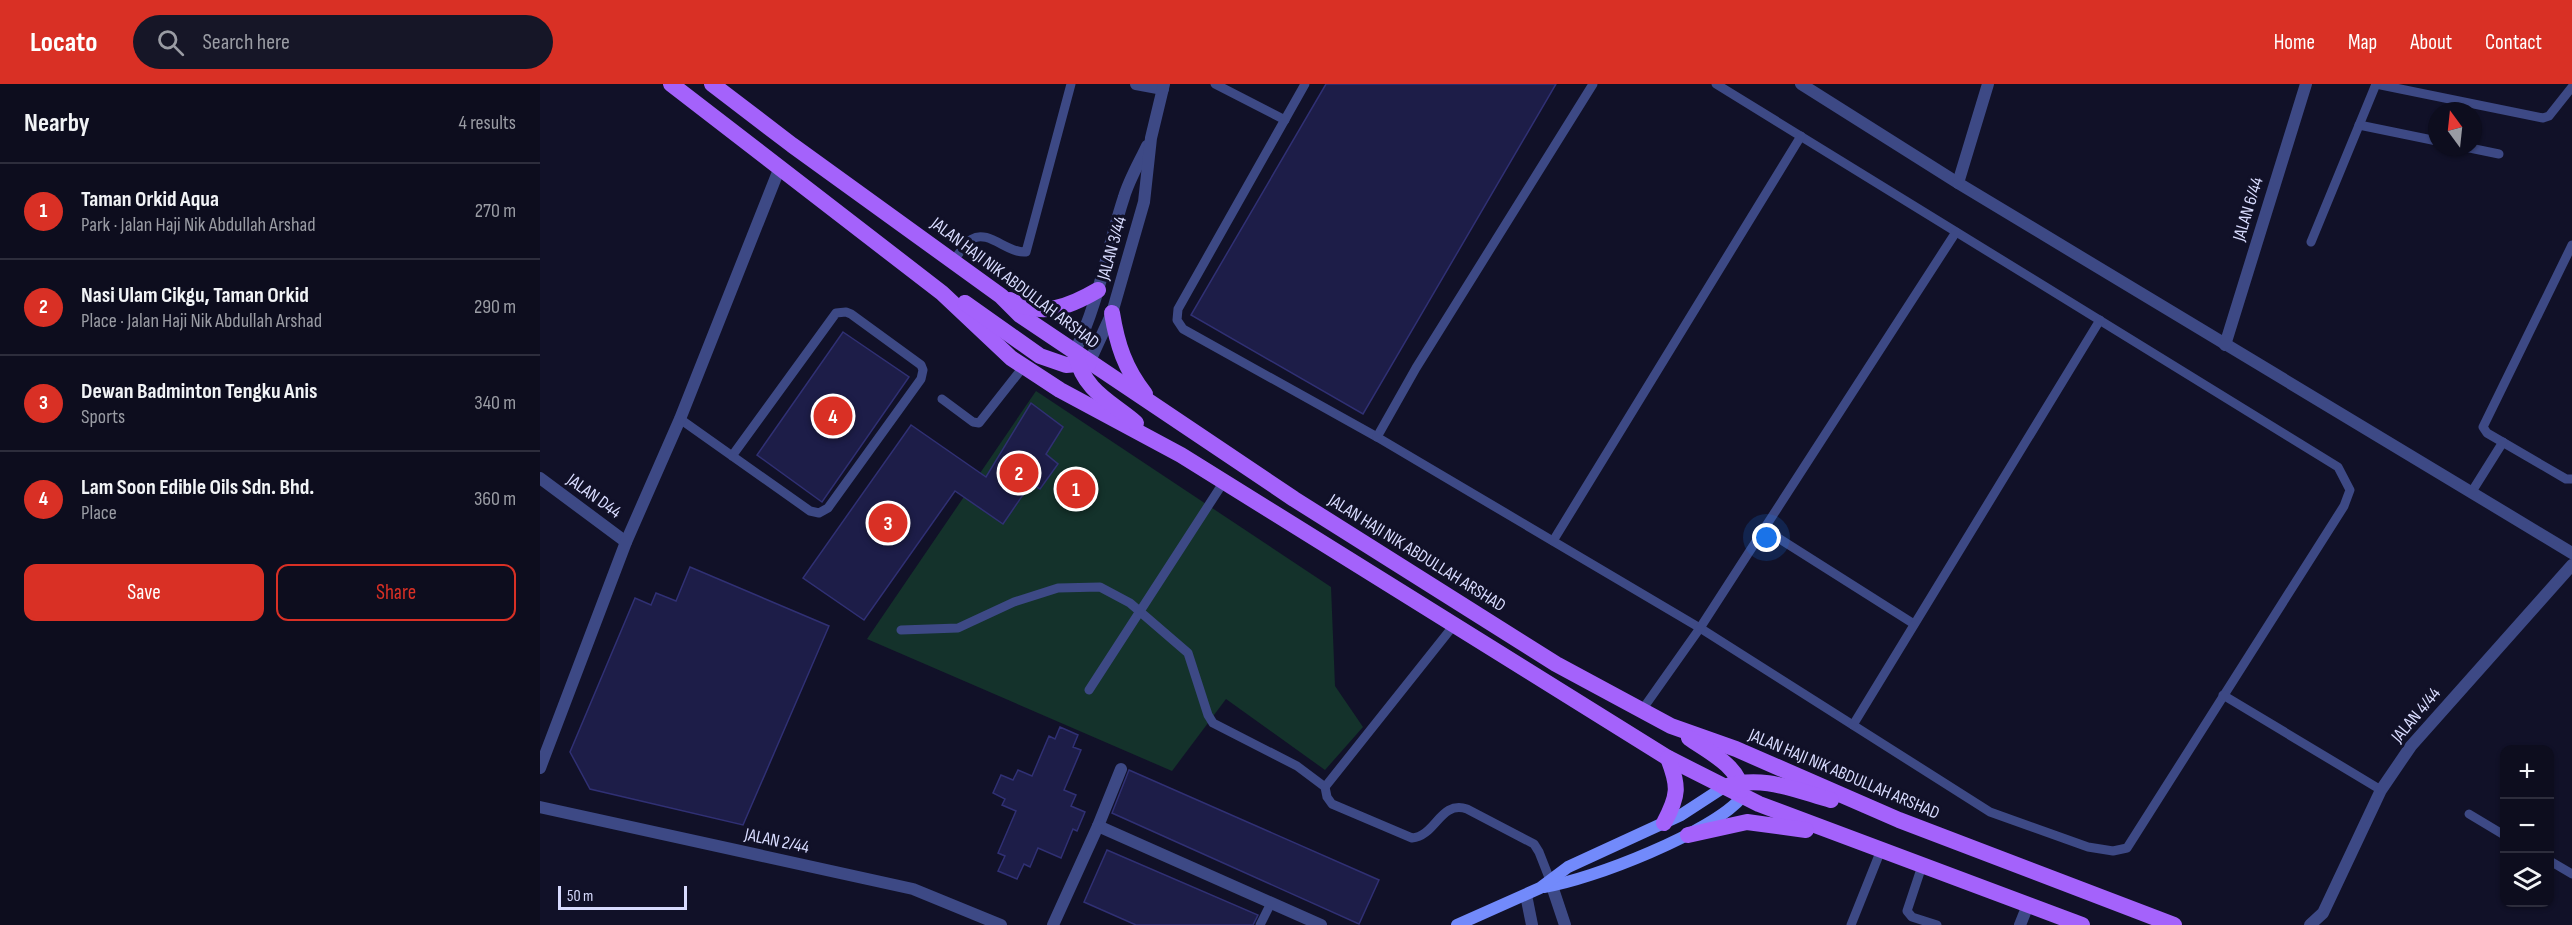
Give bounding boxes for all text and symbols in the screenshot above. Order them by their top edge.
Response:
search box [133,15,553,69]
text: Locato [30,26,97,59]
icon: search [154,26,187,59]
text: Search here [202,29,290,56]
text: Home [2274,30,2315,55]
text: Map [2348,30,2377,55]
text: About [2410,30,2452,55]
text: Contact [2485,30,2542,55]
north arrow [2428,102,2482,156]
text: Nearby [24,108,90,139]
text: 4 results [459,111,516,135]
street label: JALAN 6/44 [2228,174,2268,244]
text: Taman Orkid Aqua [81,186,219,213]
text: 1 [40,199,47,223]
text: 270 m [475,199,516,223]
street label: JALAN HAJI NIK ABDULLAH ARSHAD [926,212,1103,353]
text: Park · Jalan Haji Nik Abdullah Arshad [81,213,316,237]
street label: JALAN 3/44 [1093,213,1131,283]
text: Nasi Ulam Cikgu, Taman Orkid [81,282,309,309]
text: 2 [39,295,48,319]
text: 290 m [474,295,516,319]
text: Place · Jalan Haji Nik Abdullah Arshad [81,309,322,333]
text: Dewan Badminton Tengku Anis [81,378,317,405]
text: 3 [39,391,48,415]
text: 340 m [474,391,516,415]
pin: 4 [814,394,852,438]
text: Sports [81,405,125,429]
pin: 2 [1000,450,1038,496]
pin: 1 [1056,466,1096,512]
street label: JALAN D44 [562,469,626,523]
text: Lam Soon Edible Oils Sdn. Bhd. [81,474,314,501]
text: 4 [39,487,48,511]
text: 360 m [474,487,516,511]
street label: JALAN HAJI NIK ABDULLAH ARSHAD [1324,489,1510,616]
pin: 3 [868,500,908,546]
text: Place [81,501,117,525]
your location [1752,523,1781,552]
button: Save [24,564,264,621]
button: Share [276,564,516,621]
street label: JALAN 4/44 [2386,683,2445,747]
street label: JALAN HAJI NIK ABDULLAH ARSHAD [1745,724,1943,824]
map controls [2500,745,2554,907]
button: + [2500,745,2554,799]
button: − [2500,799,2554,853]
street label: JALAN 2/44 [742,824,812,858]
button: layers [2500,853,2554,907]
scale bar [558,883,687,910]
text: 50 m [567,887,593,906]

